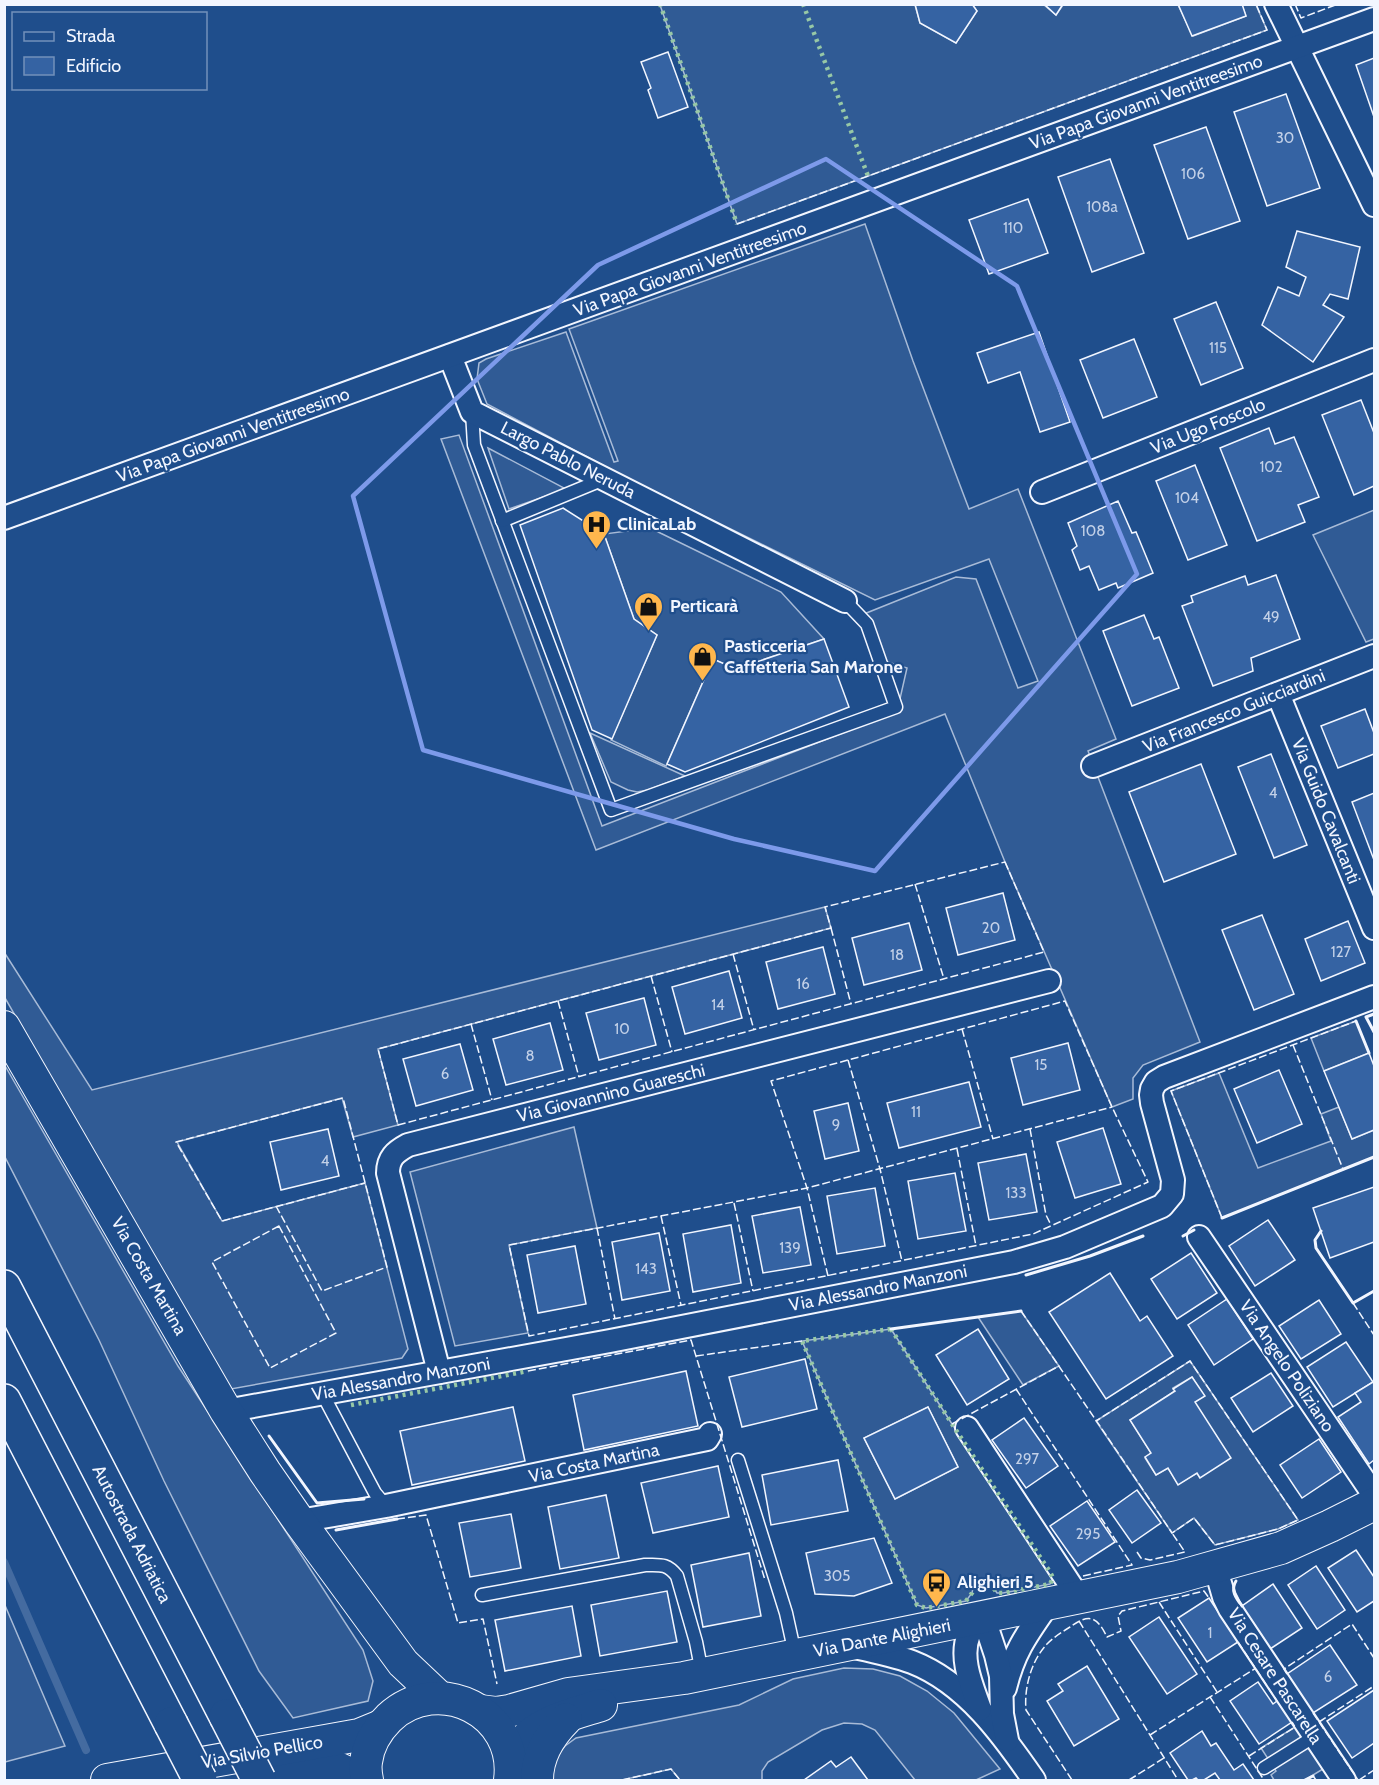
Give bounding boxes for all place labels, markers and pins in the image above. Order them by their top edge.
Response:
hospital icon: ClinicaLab [580,508,612,550]
place label: ClinicaLab [617,513,696,535]
shop icon: Perticarà [633,590,665,632]
place label: Perticarà [670,595,738,617]
place label: Pasticceria Caffetteria San Marone [724,635,903,678]
shop icon: Pasticceria Caffetteria San Marone [687,640,719,682]
bus stop icon: Alighieri 5 [920,1566,952,1608]
place label: Alighieri 5 [957,1571,1034,1593]

